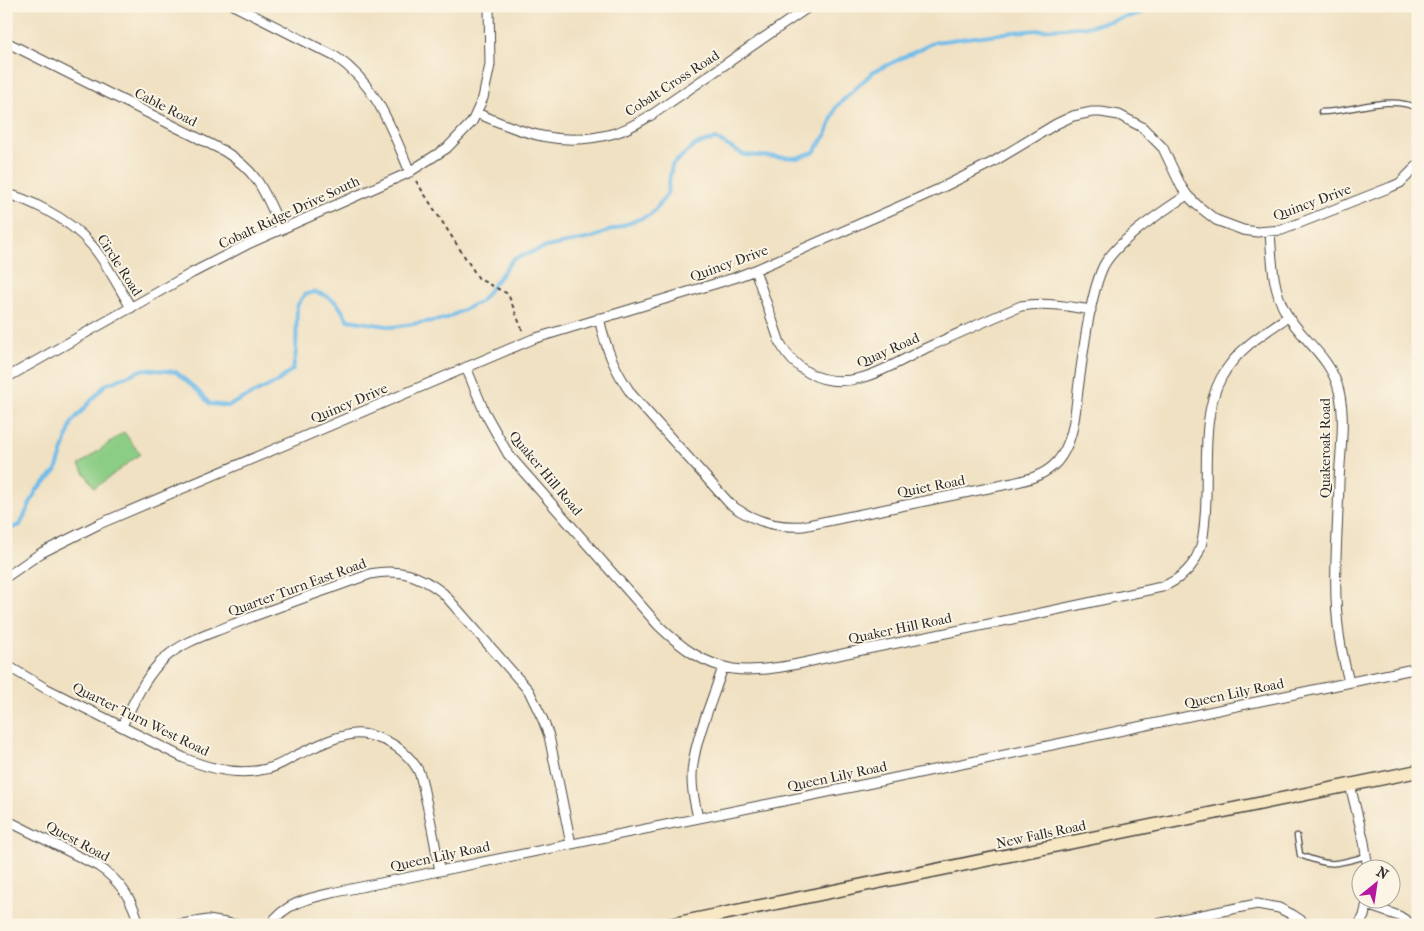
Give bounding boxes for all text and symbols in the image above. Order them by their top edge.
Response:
street label: Cobalt Cross Road [622,46,723,120]
street label: Cable Road [132,84,200,131]
street label: Cobalt Ridge Drive South [216,172,362,253]
street label: Quincy Drive [1271,180,1354,224]
street label: Circle Road [93,231,146,300]
street label: Quincy Drive [688,241,771,285]
street label: Quay Road [854,329,922,372]
street label: Quincy Drive [308,380,390,427]
street label: Quakeroak Road [1317,398,1334,498]
street label: Quaker Hill Road [505,428,586,519]
street label: Quiet Road [896,472,967,501]
street label: Quarter Turn East Road [226,554,369,620]
street label: Quaker Hill Road [847,609,954,648]
street label: Queen Lily Road [1183,675,1286,712]
street label: Quarter Turn West Road [70,679,212,760]
street label: Queen Lily Road [786,758,889,795]
street label: New Falls Road [995,817,1088,852]
street label: Quest Road [43,818,113,866]
street label: Queen Lily Road [389,838,492,875]
north arrow [1352,858,1402,908]
text: N [1373,863,1391,883]

